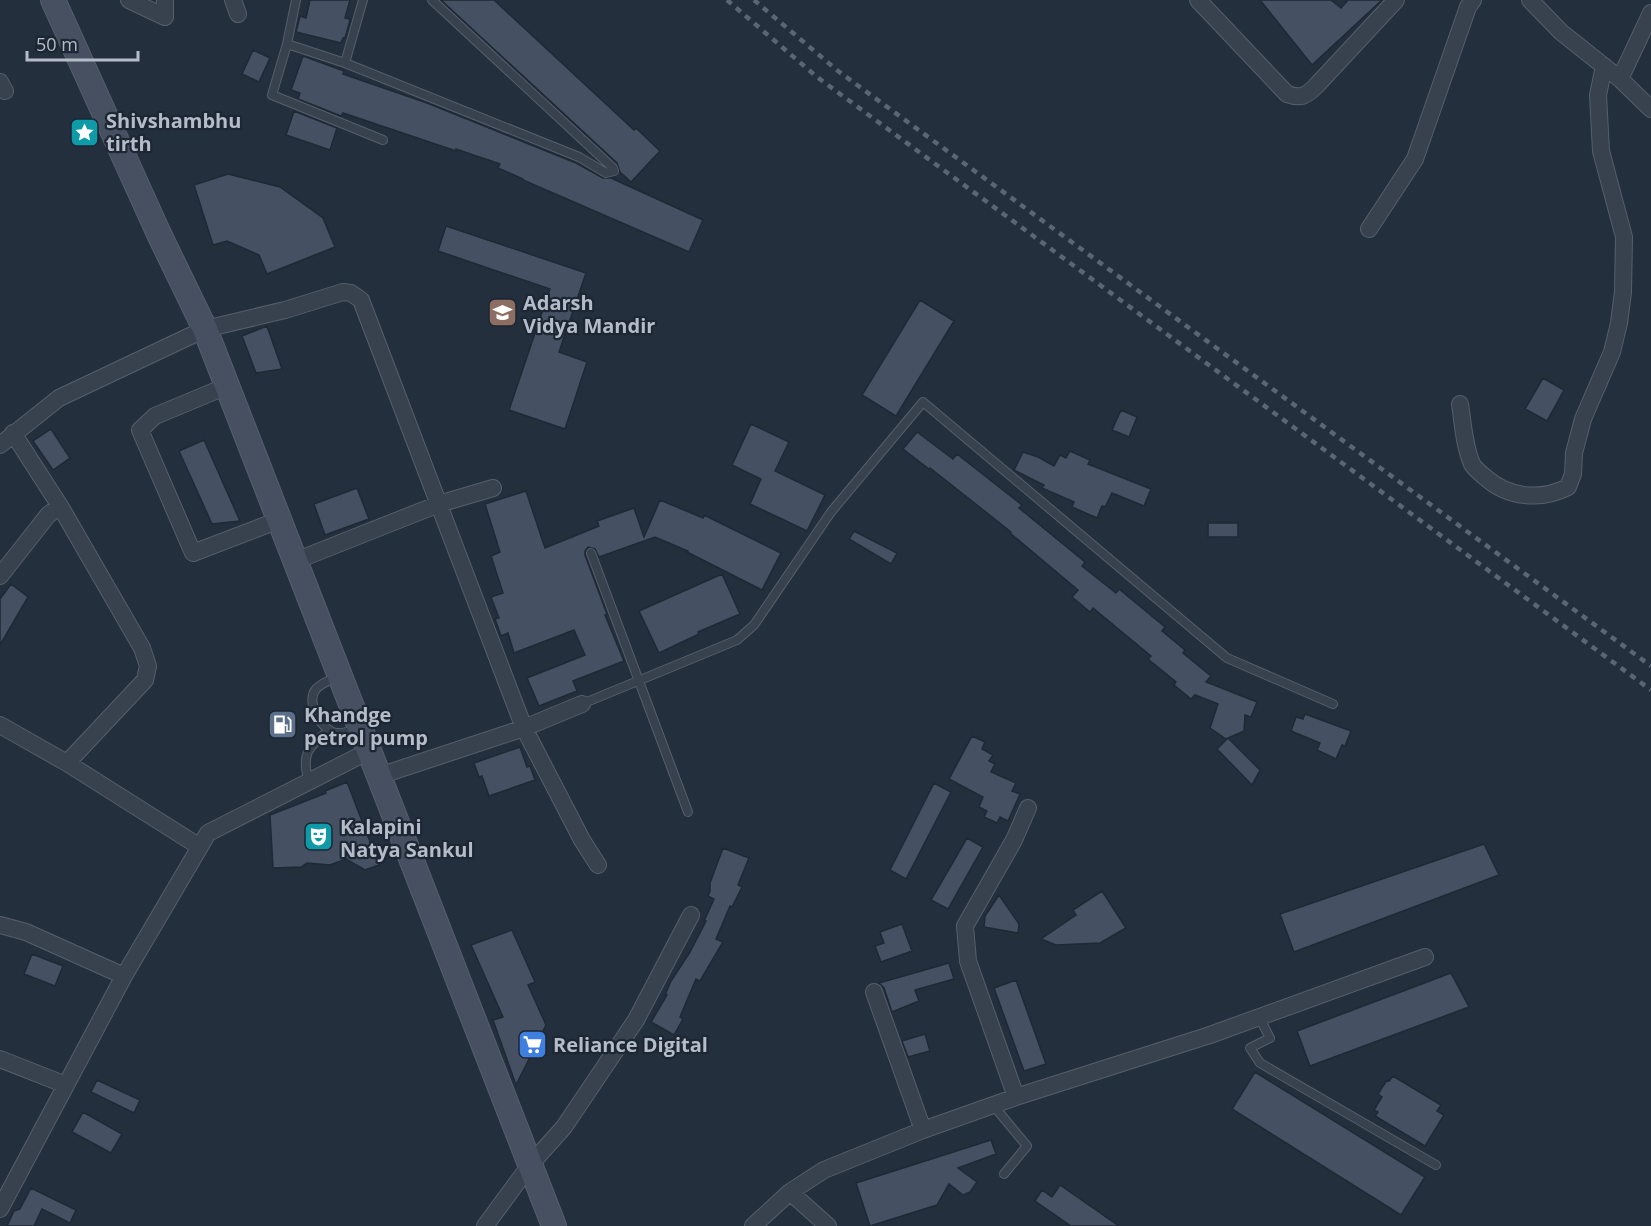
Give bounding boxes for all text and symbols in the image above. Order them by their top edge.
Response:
scale bar [27,24,138,62]
text: 50 m [36,32,78,56]
place label: Shivshambhu tirth [106,107,241,157]
place icon: Shivshambhu tirth [69,116,101,148]
place label: Adarsh Vidya Mandir [523,289,655,339]
school or university icon: Adarsh Vidya Mandir [486,297,518,329]
place label: Khandge petrol pump [304,701,428,751]
fuel station icon: Khandge petrol pump [267,709,299,741]
place label: Kalapini Natya Sankul [340,813,474,863]
theatre icon: Kalapini Natya Sankul [303,821,335,853]
supermarket icon: Reliance Digital [516,1028,548,1060]
place label: Reliance Digital [553,1031,708,1058]

